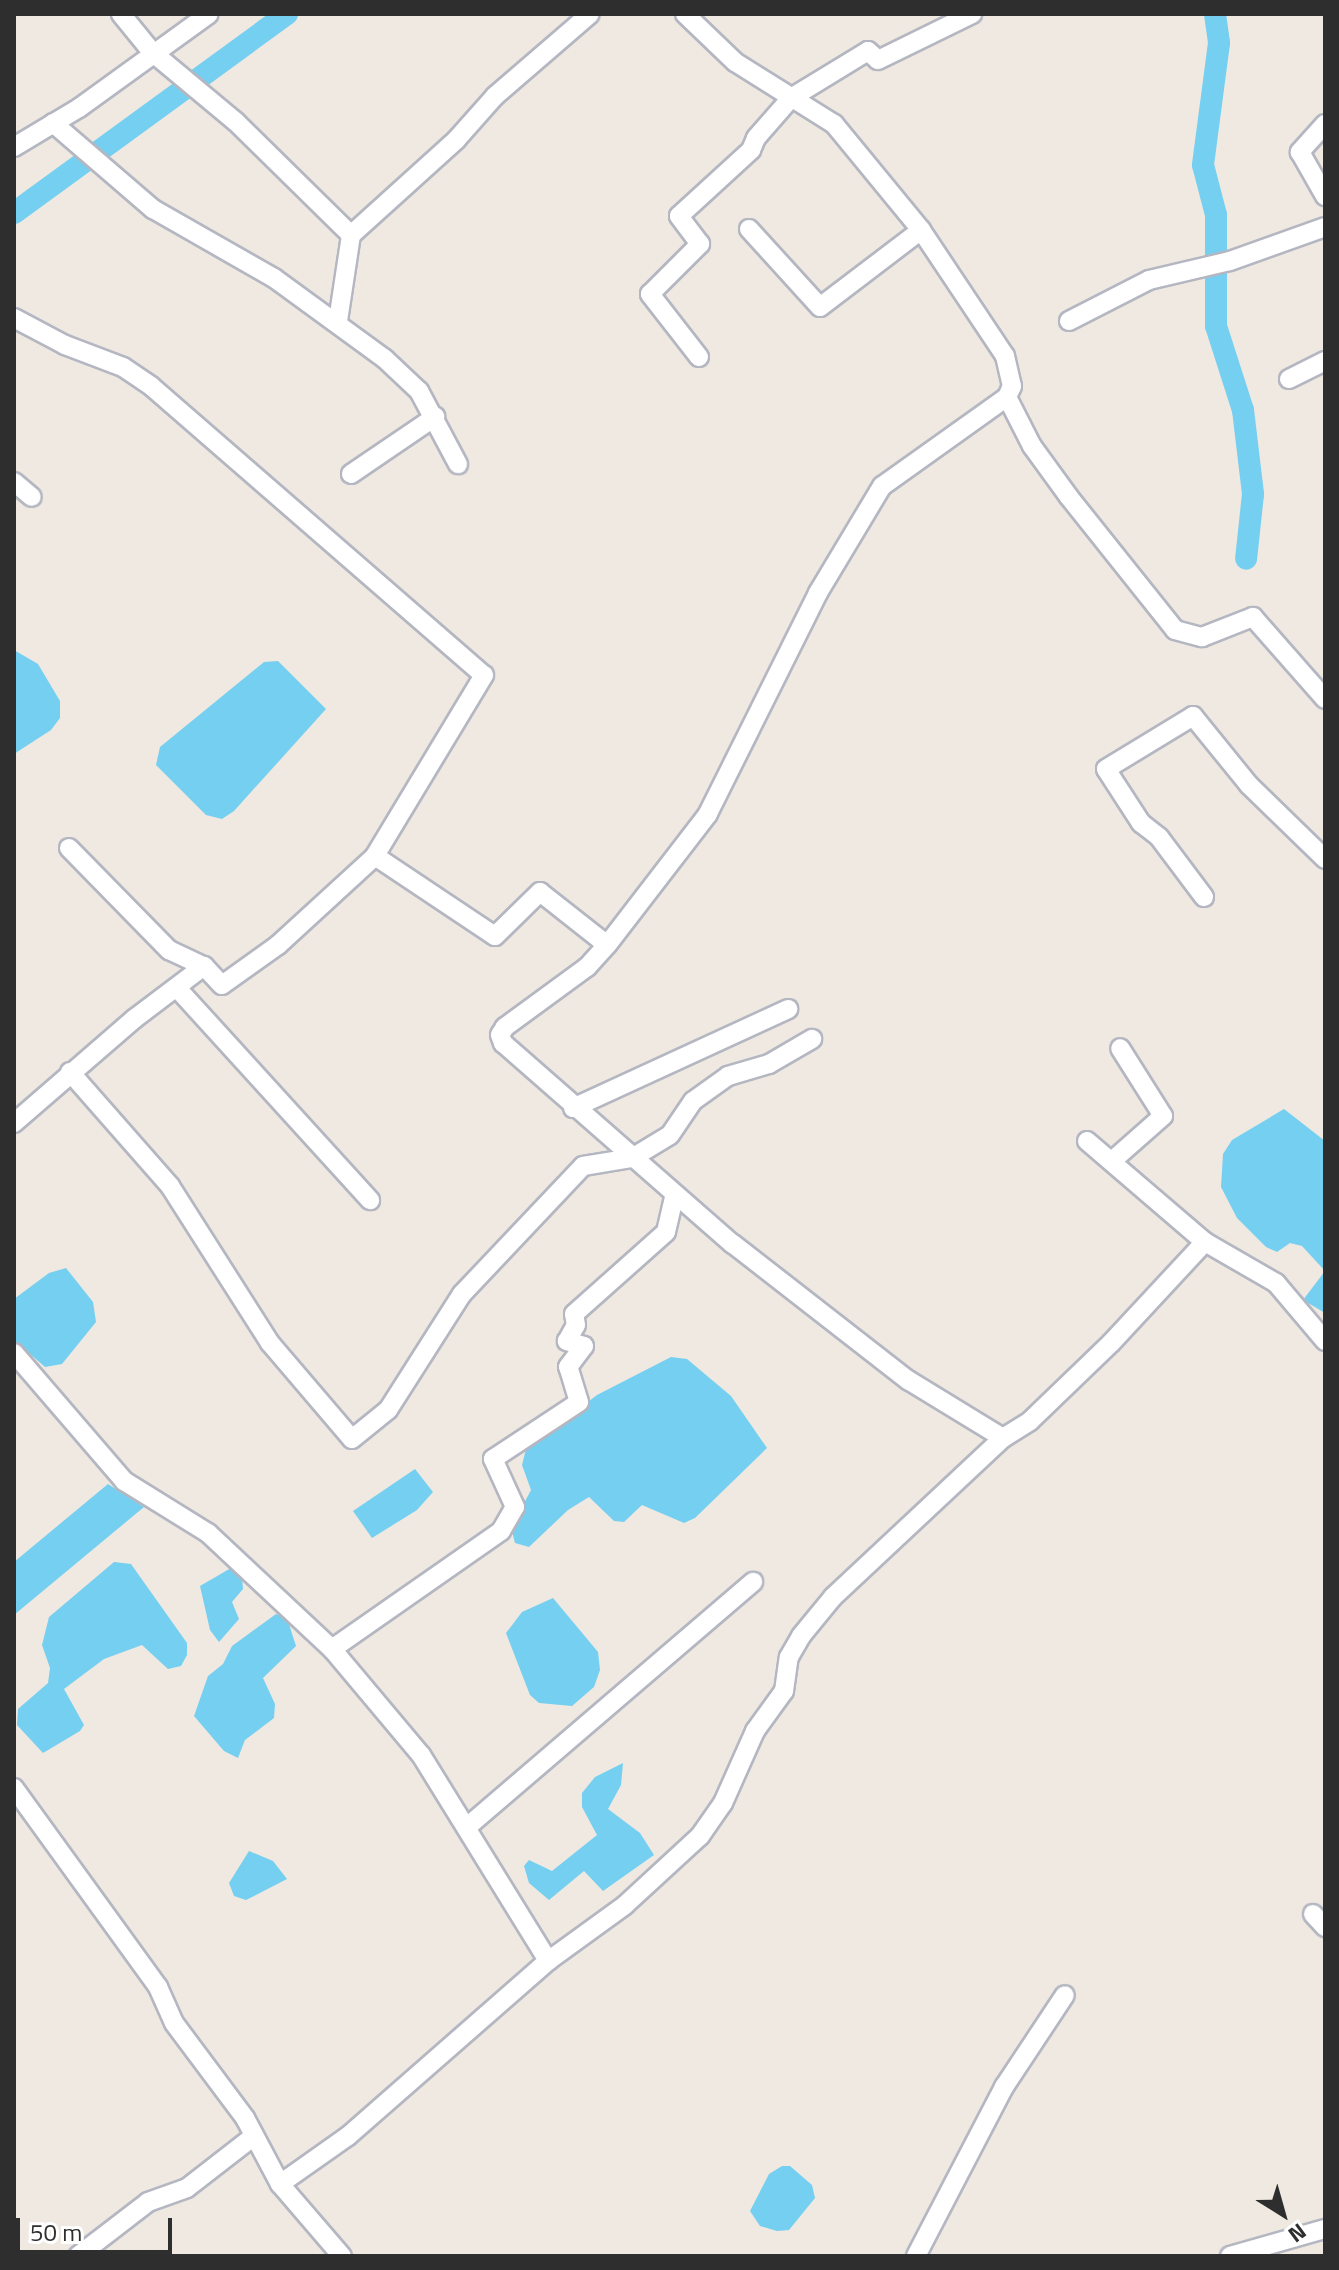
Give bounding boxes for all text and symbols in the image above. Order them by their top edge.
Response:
north arrow [1243,2174,1323,2254]
scale bar [20,2202,176,2252]
text: 50 m [30,2214,82,2250]
text: N [1281,2215,1314,2251]

